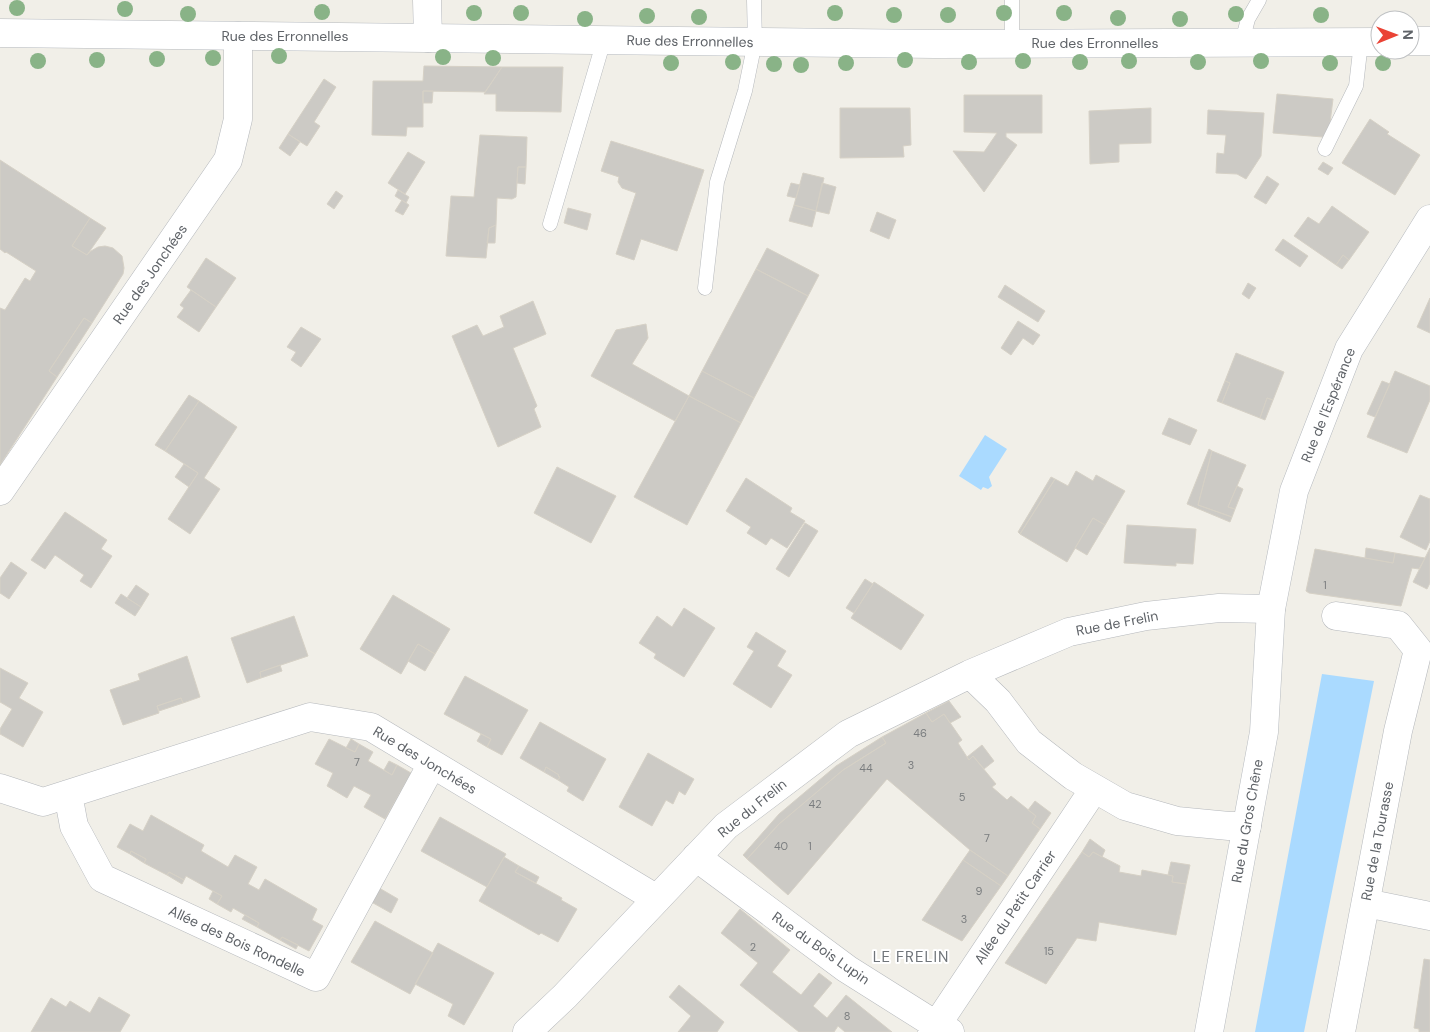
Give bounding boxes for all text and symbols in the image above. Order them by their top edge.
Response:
north arrow [1370,10,1420,60]
street label: Rue des Erronnelles [221,27,349,45]
text: N [1399,30,1417,40]
street label: Rue des Erronnelles [626,31,754,51]
street label: Rue des Erronnelles [1031,34,1159,52]
street label: Rue des Jonchées [109,221,191,327]
street label: Rue de l'Espérance [1297,345,1359,465]
house number: 1 [1323,578,1327,592]
street label: Rue de Frelin [1074,606,1160,640]
street label: Rue des Jonchées [370,722,480,798]
house number: 46 [913,726,927,740]
house number: 7 [354,755,360,769]
house number: 3 [908,758,914,772]
street label: Rue du Gros Chêne [1227,758,1267,884]
house number: 44 [859,761,873,775]
street label: Rue du Frelin [714,775,790,841]
street label: Rue de la Tourasse [1357,780,1397,902]
house number: 5 [959,790,966,804]
house number: 42 [808,797,822,811]
house number: 7 [984,831,990,845]
house number: 40 [774,839,788,853]
house number: 1 [808,839,812,853]
street label: Allée du Petit Carrier [970,847,1060,967]
house number: 9 [976,884,983,898]
street label: Allée des Bois Rondelle [166,901,308,981]
street label: Rue du Bois Lupin [769,908,873,988]
house number: 3 [961,912,967,926]
house number: 2 [750,940,756,954]
house number: 15 [1044,944,1054,958]
district label: LE FRELIN [873,947,949,967]
house number: 8 [844,1009,850,1023]

